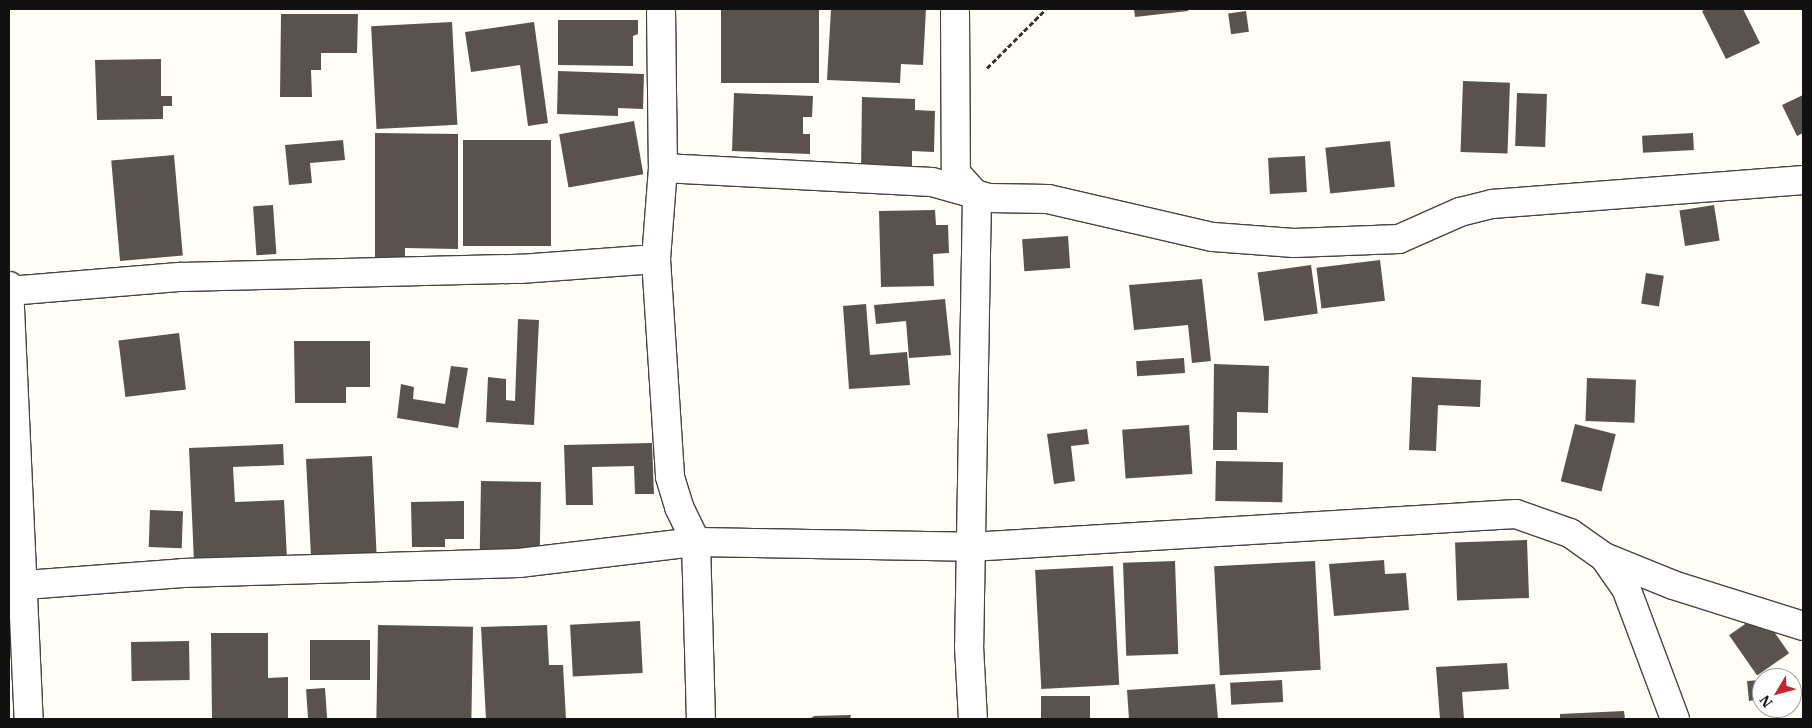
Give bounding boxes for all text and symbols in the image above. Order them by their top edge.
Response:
north arrow [1752,668,1802,718]
text: N [1755,692,1776,711]

